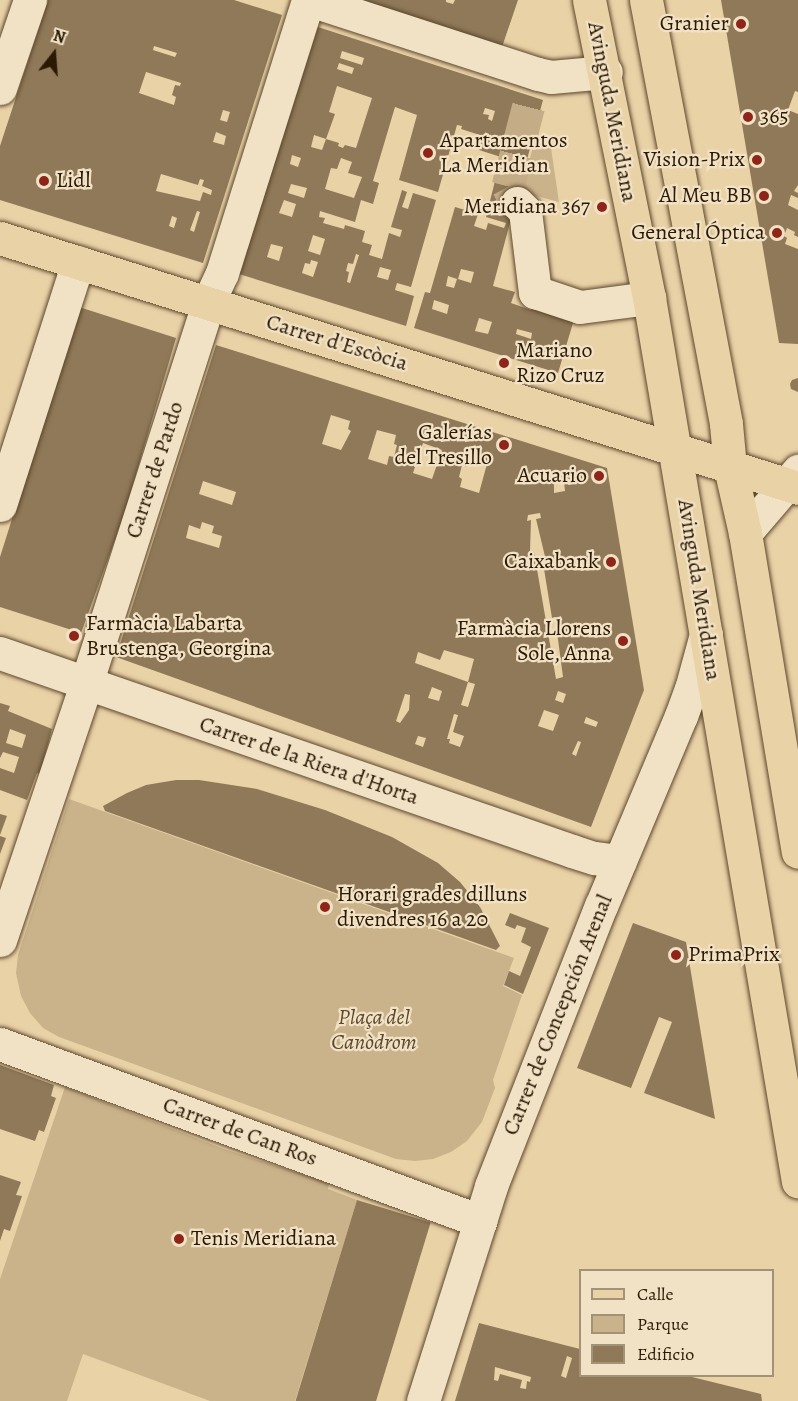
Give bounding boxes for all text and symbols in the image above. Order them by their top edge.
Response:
place label: Granier [660,11,729,37]
marker: Granier [734,17,748,31]
street label: Avinguda Meridiana [582,20,642,204]
north arrow [24,24,84,84]
text: N [50,25,68,49]
place label: 365 [760,104,789,130]
marker: 365 [741,110,755,124]
place label: Apartamentos La Meridian [440,127,567,178]
marker: Apartamentos La Meridian [421,146,435,160]
place label: Vision-Prix [644,147,745,173]
marker: Vision-Prix [750,153,764,167]
place label: Lidl [56,168,91,194]
marker: Lidl [37,174,51,188]
place label: Al Meu BB [659,183,752,209]
marker: Al Meu BB [757,189,771,203]
place label: Meridiana 367 [464,194,590,220]
marker: Meridiana 367 [595,200,609,214]
place label: General Óptica [631,220,765,246]
marker: General Óptica [770,226,784,240]
street label: Carrer d'Escòcia [263,309,411,377]
place label: Mariano Rizo Cruz [516,337,605,388]
marker: Mariano Rizo Cruz [497,356,511,370]
street label: Carrer de Pardo [120,398,190,542]
place label: Galerías del Tresillo [394,419,492,470]
marker: Galerías del Tresillo [497,438,511,452]
place label: Acuario [517,463,587,489]
marker: Acuario [592,469,606,483]
street label: Avinguda Meridiana [672,498,726,682]
place label: Caixabank [504,549,599,575]
marker: Caixabank [604,555,618,569]
place label: Farmàcia Labarta Brustenga, Georgina [86,610,272,662]
place label: Farmàcia Llorens Sole, Anna [457,615,611,666]
marker: Farmàcia Labarta Brustenga, Georgina [67,629,81,643]
marker: Farmàcia Llorens Sole, Anna [616,634,630,648]
street label: Carrer de la Riera d'Horta [196,711,422,811]
place label: Horari grades dilluns divendres 16 a 20 [337,881,527,932]
street label: Carrer de Concepción Arenal [498,891,618,1139]
marker: Horari grades dilluns divendres 16 a 20 [318,900,332,914]
place label: PrimaPrix [688,942,780,968]
marker: PrimaPrix [669,948,683,962]
park label: Plaça del Canòdrom [331,1004,417,1056]
street label: Carrer de Can Ros [159,1092,321,1172]
place label: Tenis Meridiana [191,1226,336,1252]
marker: Tenis Meridiana [172,1232,186,1246]
legend [579,1269,774,1377]
text: Calle [637,1282,674,1306]
text: Parque [637,1312,689,1336]
text: Edificio [637,1342,694,1366]

